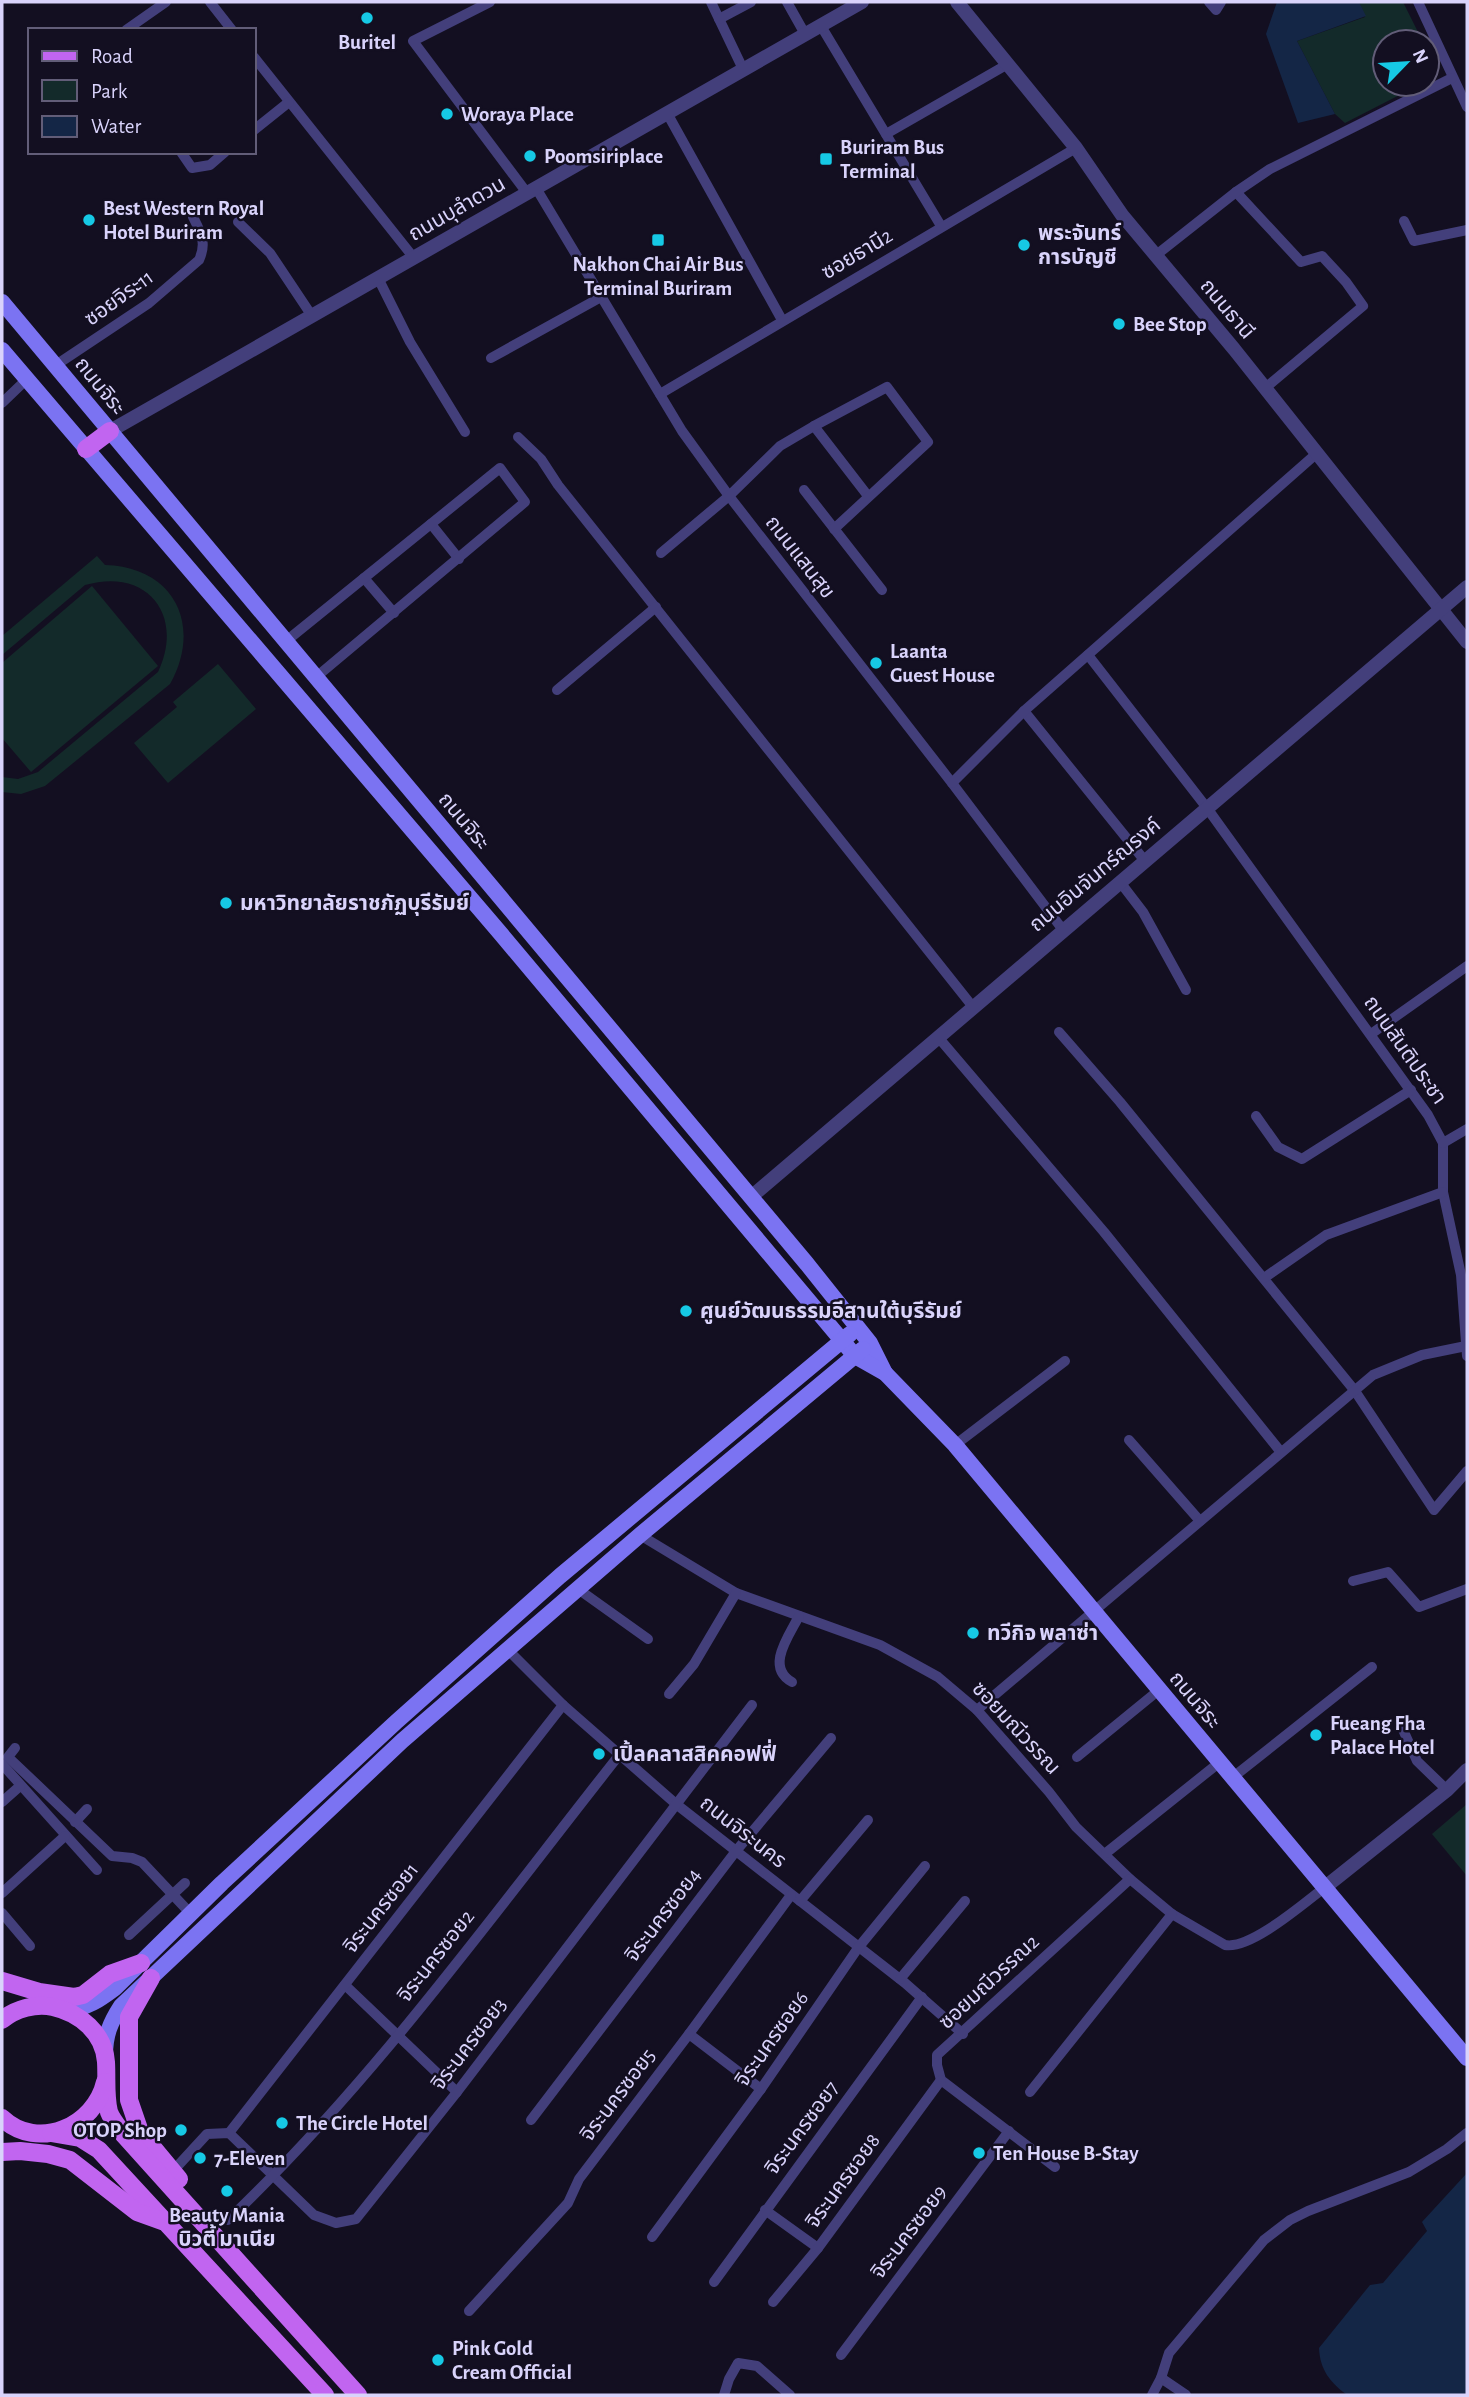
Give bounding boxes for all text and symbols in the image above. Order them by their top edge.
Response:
marker: Buritel [359,10,375,26]
legend [28,28,256,154]
north arrow [1371,28,1441,98]
place label: Buritel [338,32,396,53]
text: Road [91,46,133,67]
text: N [1409,46,1431,66]
text: Park [91,81,128,102]
place label: Woraya Place [461,104,574,125]
marker: Woraya Place [439,106,455,122]
text: Water [91,116,141,137]
place label: Buriram Bus Terminal [840,137,944,182]
place label: Poomsiriplace [544,146,663,167]
marker: Poomsiriplace [522,148,538,164]
marker: Buriram Bus Terminal [818,151,834,167]
street label: ถนนบุลำดวน [405,173,510,247]
place label: Best Western Royal Hotel Buriram [103,198,264,243]
marker: Best Western Royal Hotel Buriram [81,212,97,228]
place label: พระจันทร์ การบัญชี [1038,222,1122,268]
street label: ซอยธานี2 [817,224,896,283]
marker: Nakhon Chai Air Bus Terminal Buriram [650,232,666,248]
marker: พระจันทร์ การบัญชี [1016,237,1032,253]
place label: Nakhon Chai Air Bus Terminal Buriram [572,254,744,299]
street label: ซอยจิระ11 [81,266,157,330]
street label: ถนนธานี [1196,274,1259,343]
place label: Bee Stop [1133,314,1207,335]
marker: Bee Stop [1111,316,1127,332]
street label: ถนนจิระ [71,353,129,419]
street label: ถนนแสนสุข [760,512,839,604]
place label: Laanta Guest House [890,641,995,686]
marker: Laanta Guest House [868,655,884,671]
street label: ถนนจิระ [434,789,494,853]
street label: ถนนอินจันทร์ณรงค์ [1025,814,1165,936]
place label: มหาวิทยาลัยราชภัฏบุรีรัมย์ [240,892,469,916]
marker: มหาวิทยาลัยราชภัฏบุรีรัมย์ [218,895,234,911]
street label: ถนนสันติประชา [1360,992,1450,1108]
place label: ศูนย์วัฒนธรรมอีสานใต้บุรีรัมย์ [700,1300,962,1324]
marker: ศูนย์วัฒนธรรมอีสานใต้บุรีรัมย์ [678,1303,694,1319]
place label: ทวีกิจ พลาซ่า [987,1622,1098,1644]
marker: ทวีกิจ พลาซ่า [965,1625,981,1641]
street label: ถนนจิระ [1165,1668,1225,1732]
street label: ซอยมณีวรรณ [968,1677,1065,1778]
place label: Fueang Fha Palace Hotel [1330,1713,1435,1758]
marker: Fueang Fha Palace Hotel [1308,1727,1324,1743]
place label: เปิ้ลคลาสสิคคอฟฟี่ [613,1739,776,1765]
marker: เปิ้ลคลาสสิคคอฟฟี่ [591,1746,607,1762]
street label: ถนนจิระนคร [696,1792,790,1872]
street label: จิระนครซอย1 [339,1859,423,1957]
street label: จิระนครซอย4 [621,1864,705,1966]
street label: จิระนครซอย2 [394,1906,478,2006]
street label: ซอยมณีวรรณ2 [934,1930,1043,2033]
street label: จิระนครซอย6 [732,1988,812,2090]
street label: จิระนครซอย3 [428,1994,510,2094]
street label: จิระนครซอย5 [577,2045,659,2145]
street label: จิระนครซอย7 [761,2077,843,2178]
place label: The Circle Hotel [296,2113,428,2134]
marker: The Circle Hotel [274,2115,290,2131]
place label: OTOP Shop [73,2120,167,2141]
marker: OTOP Shop [173,2122,189,2138]
street label: จิระนครซอย8 [802,2130,884,2232]
place label: Ten House B-Stay [993,2143,1139,2164]
marker: Ten House B-Stay [971,2145,987,2161]
place label: 7-Eleven [214,2148,285,2169]
marker: 7-Eleven [192,2150,208,2166]
street label: จิระนครซอย9 [867,2182,951,2282]
marker: Beauty Mania บิวตี้ มาเนีย [219,2183,235,2199]
place label: Beauty Mania บิวตี้ มาเนีย [169,2205,285,2250]
place label: Pink Gold Cream Official [452,2338,572,2383]
marker: Pink Gold Cream Official [430,2352,446,2368]

